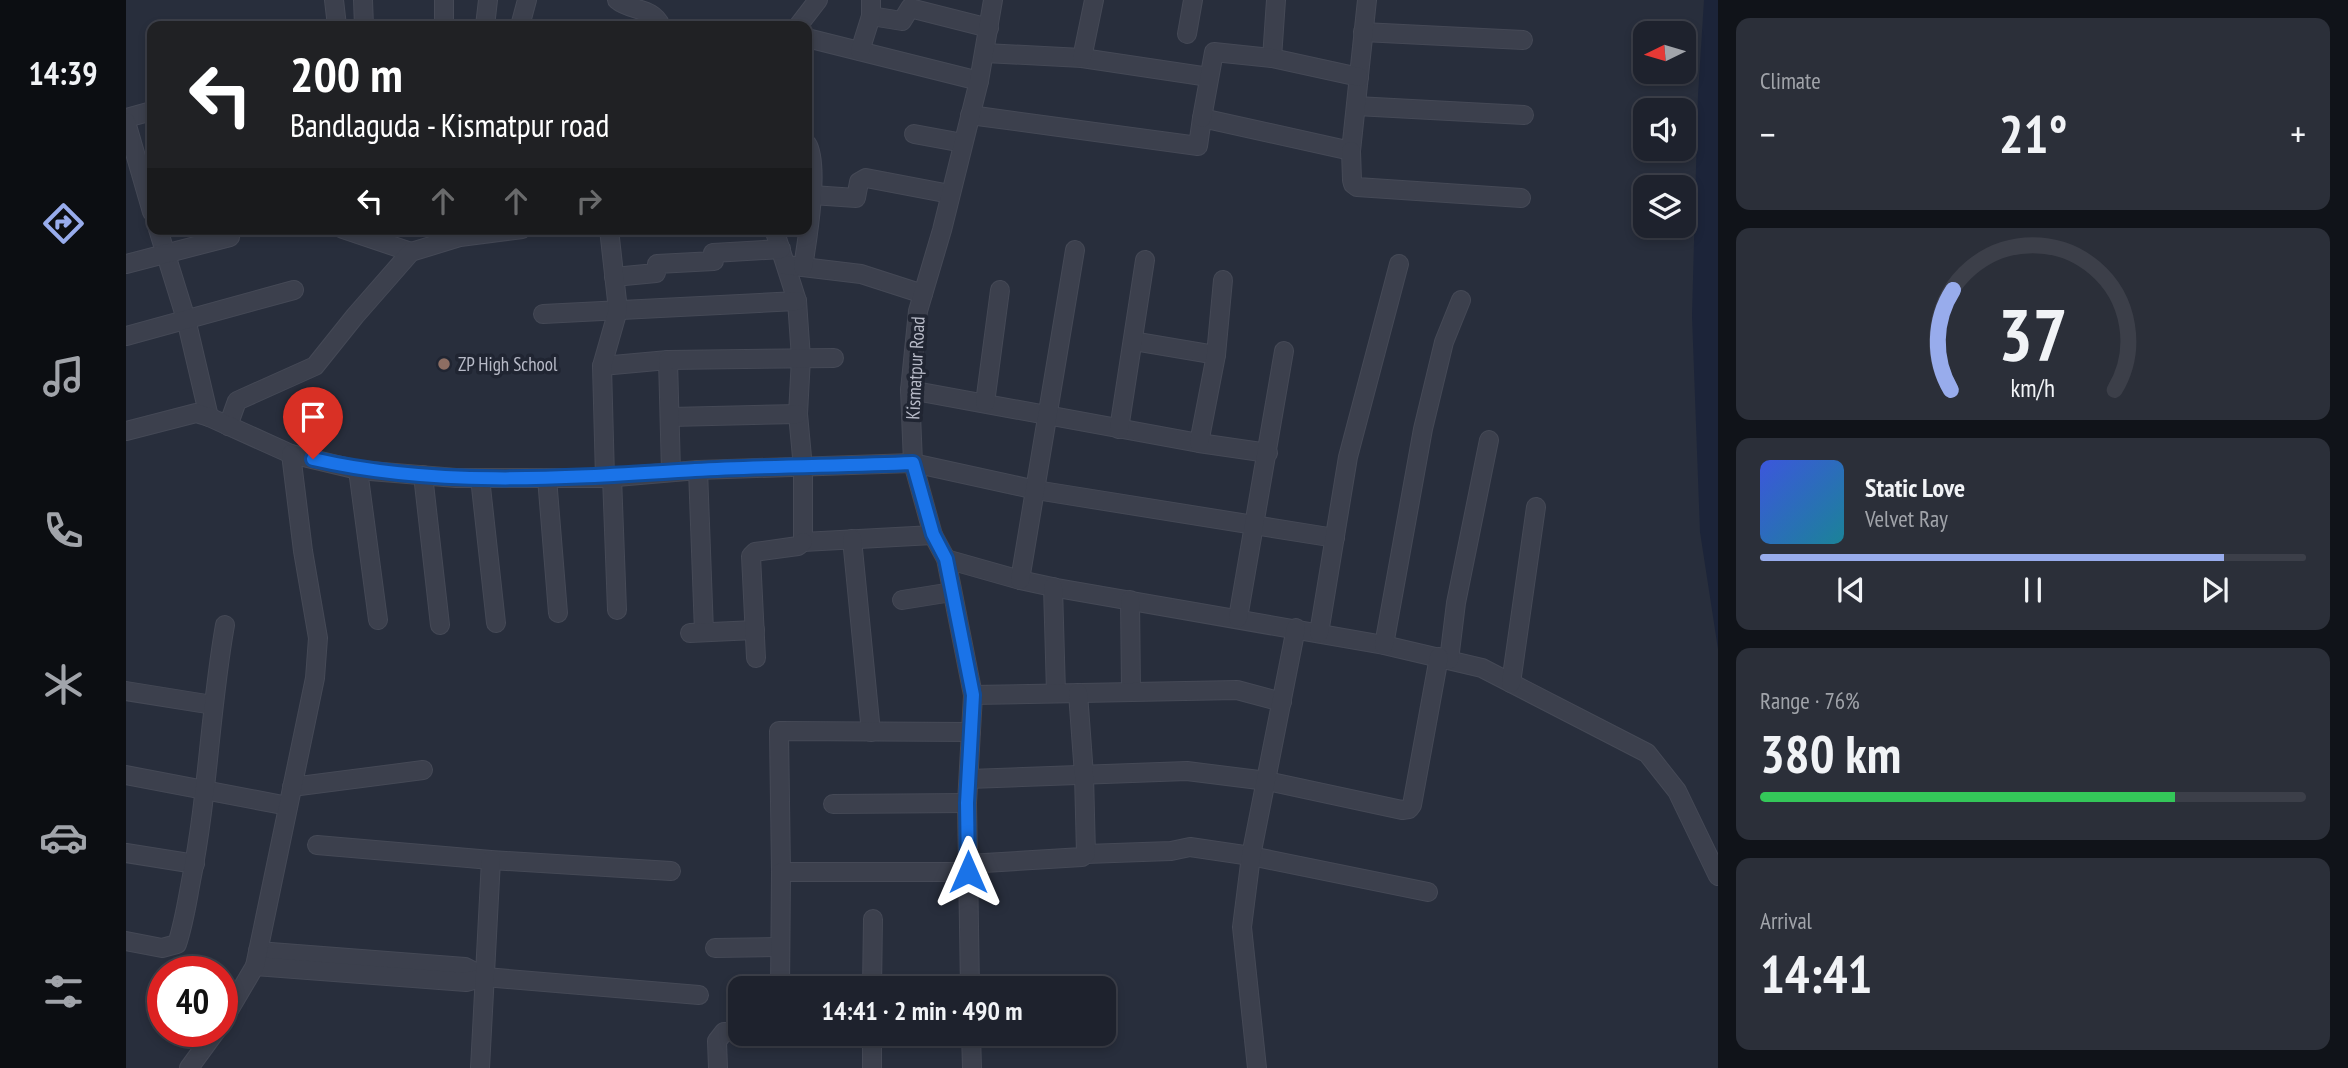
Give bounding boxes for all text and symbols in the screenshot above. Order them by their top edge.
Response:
north arrow [1633,21,1696,84]
map controls [1633,21,1696,238]
text: 200 m [290,42,403,106]
icon: left [175,49,266,140]
text: 14:39 [28,52,98,94]
text: Climate [1760,66,1821,95]
button: sound [1633,98,1696,161]
text: 21° [1999,100,2067,167]
text: Bandlaguda - Kismatpur road [290,104,609,146]
text: − [1760,109,1776,158]
text: + [2290,109,2306,158]
button: layers [1633,175,1696,238]
icon: left [351,182,389,220]
icon: ahead [424,182,462,220]
icon: ahead [497,182,535,220]
icon: right [570,182,608,220]
icon: directions [39,199,88,248]
text: 37 [1998,286,2068,380]
street label: Kismatpur Road [900,316,930,420]
icon: music [39,352,88,401]
place label: ZP High School [458,352,558,376]
marker: ZP High School [436,356,452,372]
text: km/h [2011,372,2055,404]
pin [283,387,343,459]
icon: arrive [294,398,332,436]
text: Static Love [1865,471,1965,504]
text: Velvet Ray [1865,504,1948,533]
icon: phone [39,506,88,555]
icon: previous [1832,571,1870,609]
icon: pause [2014,571,2052,609]
icon: next [2196,571,2234,609]
icon: climate [39,660,88,709]
text: Range · 76% [1760,686,1860,715]
text: 380 km [1760,720,1901,787]
icon: car [39,813,88,862]
position arrow [931,835,1005,909]
text: Arrival [1760,906,1812,935]
text: 14:41 [1760,940,1872,1007]
speed limit sign: 40 [147,956,238,1047]
icon: filters [39,967,88,1016]
text: 14:41 · 2 min · 490 m [822,994,1022,1027]

